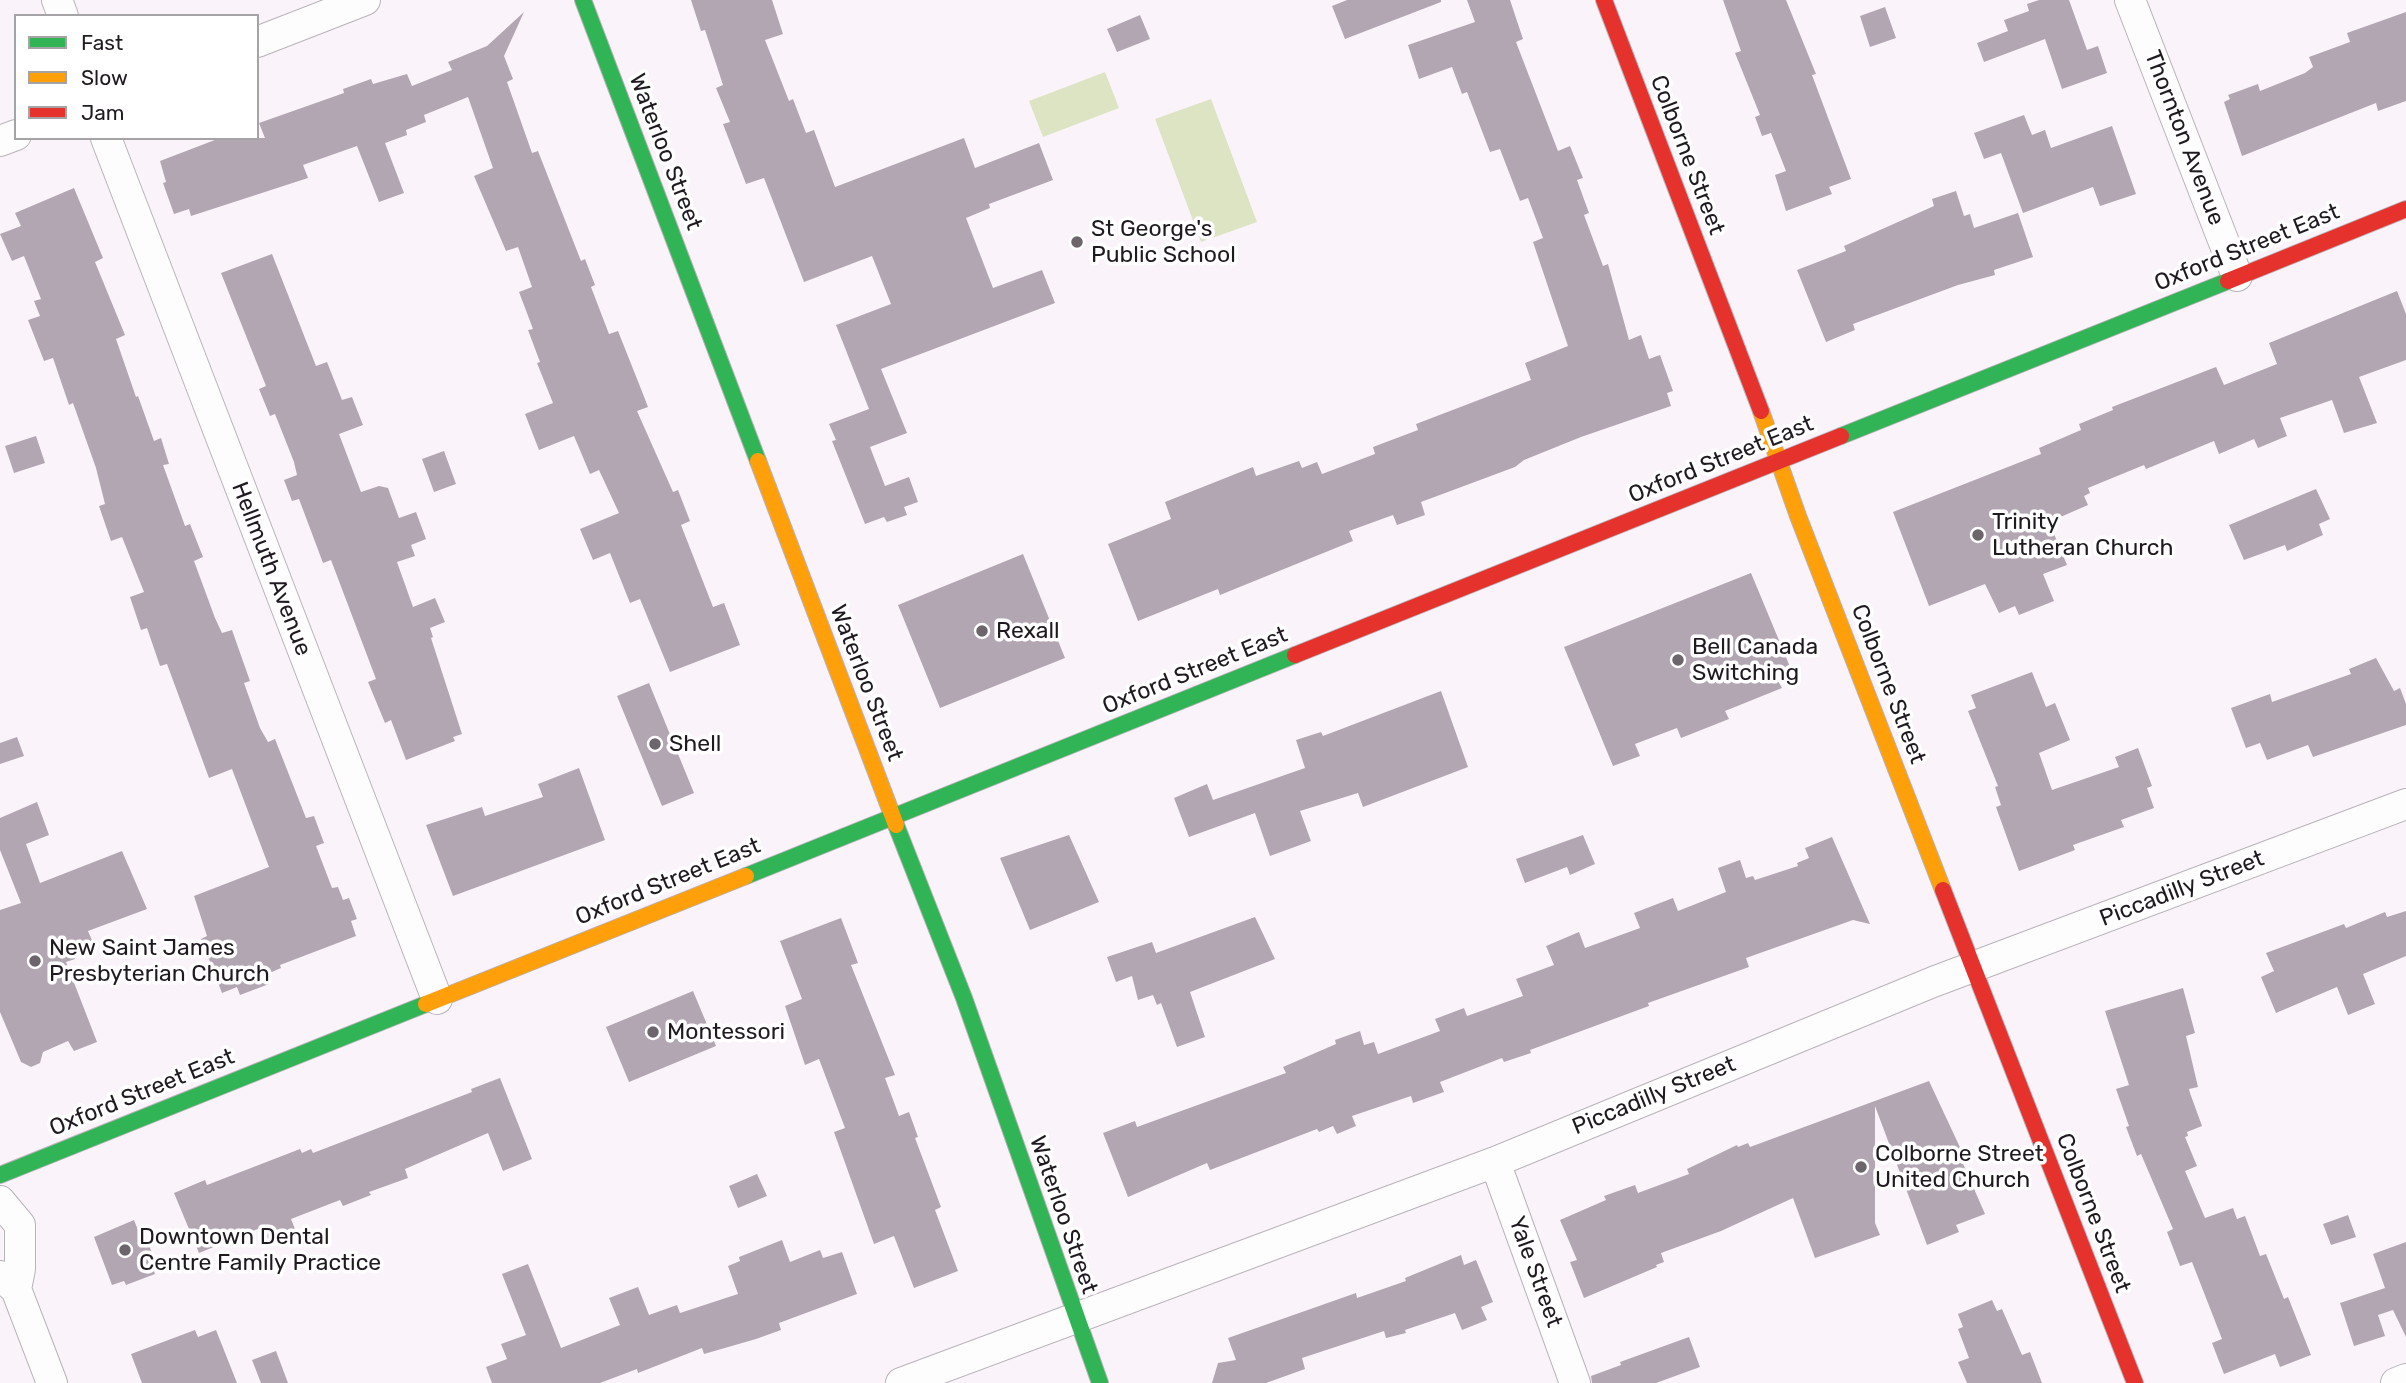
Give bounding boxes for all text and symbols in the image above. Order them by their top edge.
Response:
legend [14,14,259,140]
text: Fast [81,30,123,55]
street label: Thornton Avenue [2138,47,2230,229]
text: Slow [81,65,128,90]
street label: Waterloo Street [623,70,707,234]
street label: Colborne Street [1644,71,1730,239]
text: Jam [81,100,125,125]
street label: Oxford Street East [2150,198,2344,298]
place label: St George's Public School [1091,215,1236,269]
marker: St George's Public School [1069,234,1085,250]
street label: Oxford Street East [1624,410,1818,510]
street label: Hellmuth Avenue [225,478,317,660]
place label: Trinity Lutheran Church [1992,508,2174,562]
marker: Trinity Lutheran Church [1970,527,1986,543]
street label: Colborne Street [1845,600,1931,768]
street label: Waterloo Street [824,601,908,765]
place label: Rexall [996,617,1060,645]
street label: Oxford Street East [1098,621,1292,721]
marker: Rexall [974,623,990,639]
place label: Bell Canada Switching [1692,633,1818,687]
marker: Bell Canada Switching [1670,652,1686,668]
place label: Shell [669,730,721,758]
marker: Shell [647,736,663,752]
street label: Oxford Street East [571,832,765,932]
street label: Piccadilly Street [2096,845,2268,933]
place label: New Saint James Presbyterian Church [49,934,270,988]
marker: New Saint James Presbyterian Church [27,953,43,969]
place label: Montessori [667,1018,785,1046]
marker: Montessori [645,1024,661,1040]
street label: Oxford Street East [45,1043,239,1143]
street label: Piccadilly Street [1568,1051,1740,1141]
street label: Colborne Street [2050,1129,2136,1297]
street label: Waterloo Street [1023,1132,1103,1298]
place label: Colborne Street United Church [1875,1140,2044,1194]
marker: Colborne Street United Church [1853,1159,1869,1175]
street label: Yale Street [1502,1213,1568,1331]
place label: Downtown Dental Centre Family Practice [139,1223,381,1277]
marker: Downtown Dental Centre Family Practice [117,1242,133,1258]

